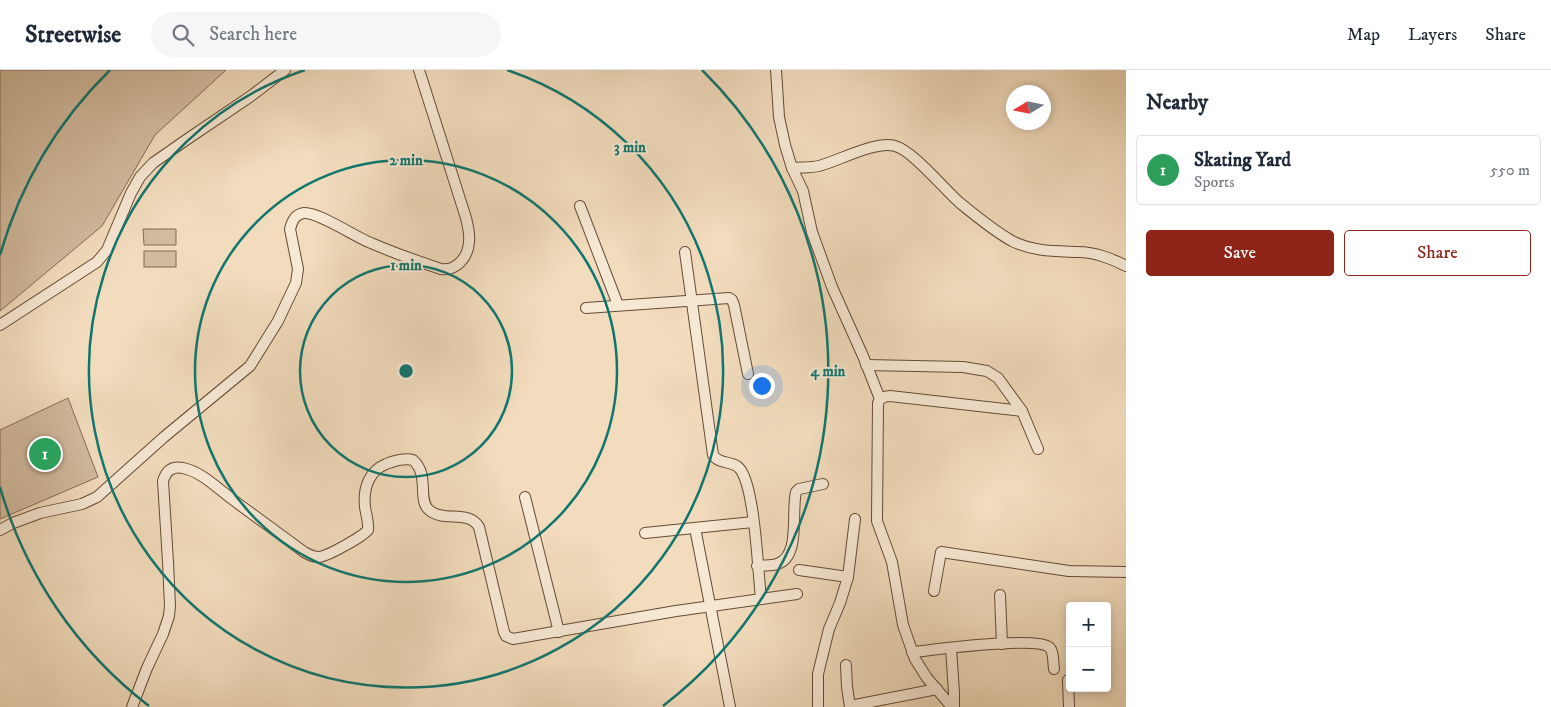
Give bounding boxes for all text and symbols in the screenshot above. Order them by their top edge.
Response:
search box [151,12,501,57]
text: Streetwise [25,20,121,50]
icon: search [169,21,197,49]
text: Search here [209,23,297,46]
text: Map [1347,24,1380,46]
text: Layers [1408,24,1457,46]
text: Share [1485,24,1526,46]
north arrow [1006,85,1051,130]
text: Nearby [1146,90,1208,116]
text: 3 min [614,138,646,157]
text: Skating Yard [1194,149,1291,172]
text: 2 min [389,151,423,170]
text: 1 [1160,160,1166,180]
text: 550 m [1490,160,1530,180]
text: Sports [1194,172,1235,192]
button: Save [1146,230,1334,276]
button: Share [1344,230,1531,276]
text: 1 min [390,256,422,275]
centre of rings [397,362,415,380]
text: 4 min [810,362,846,381]
your location [749,373,775,399]
pin: 1 [29,435,61,473]
map controls [1066,602,1111,692]
button: + [1066,602,1111,647]
button: − [1066,647,1111,692]

